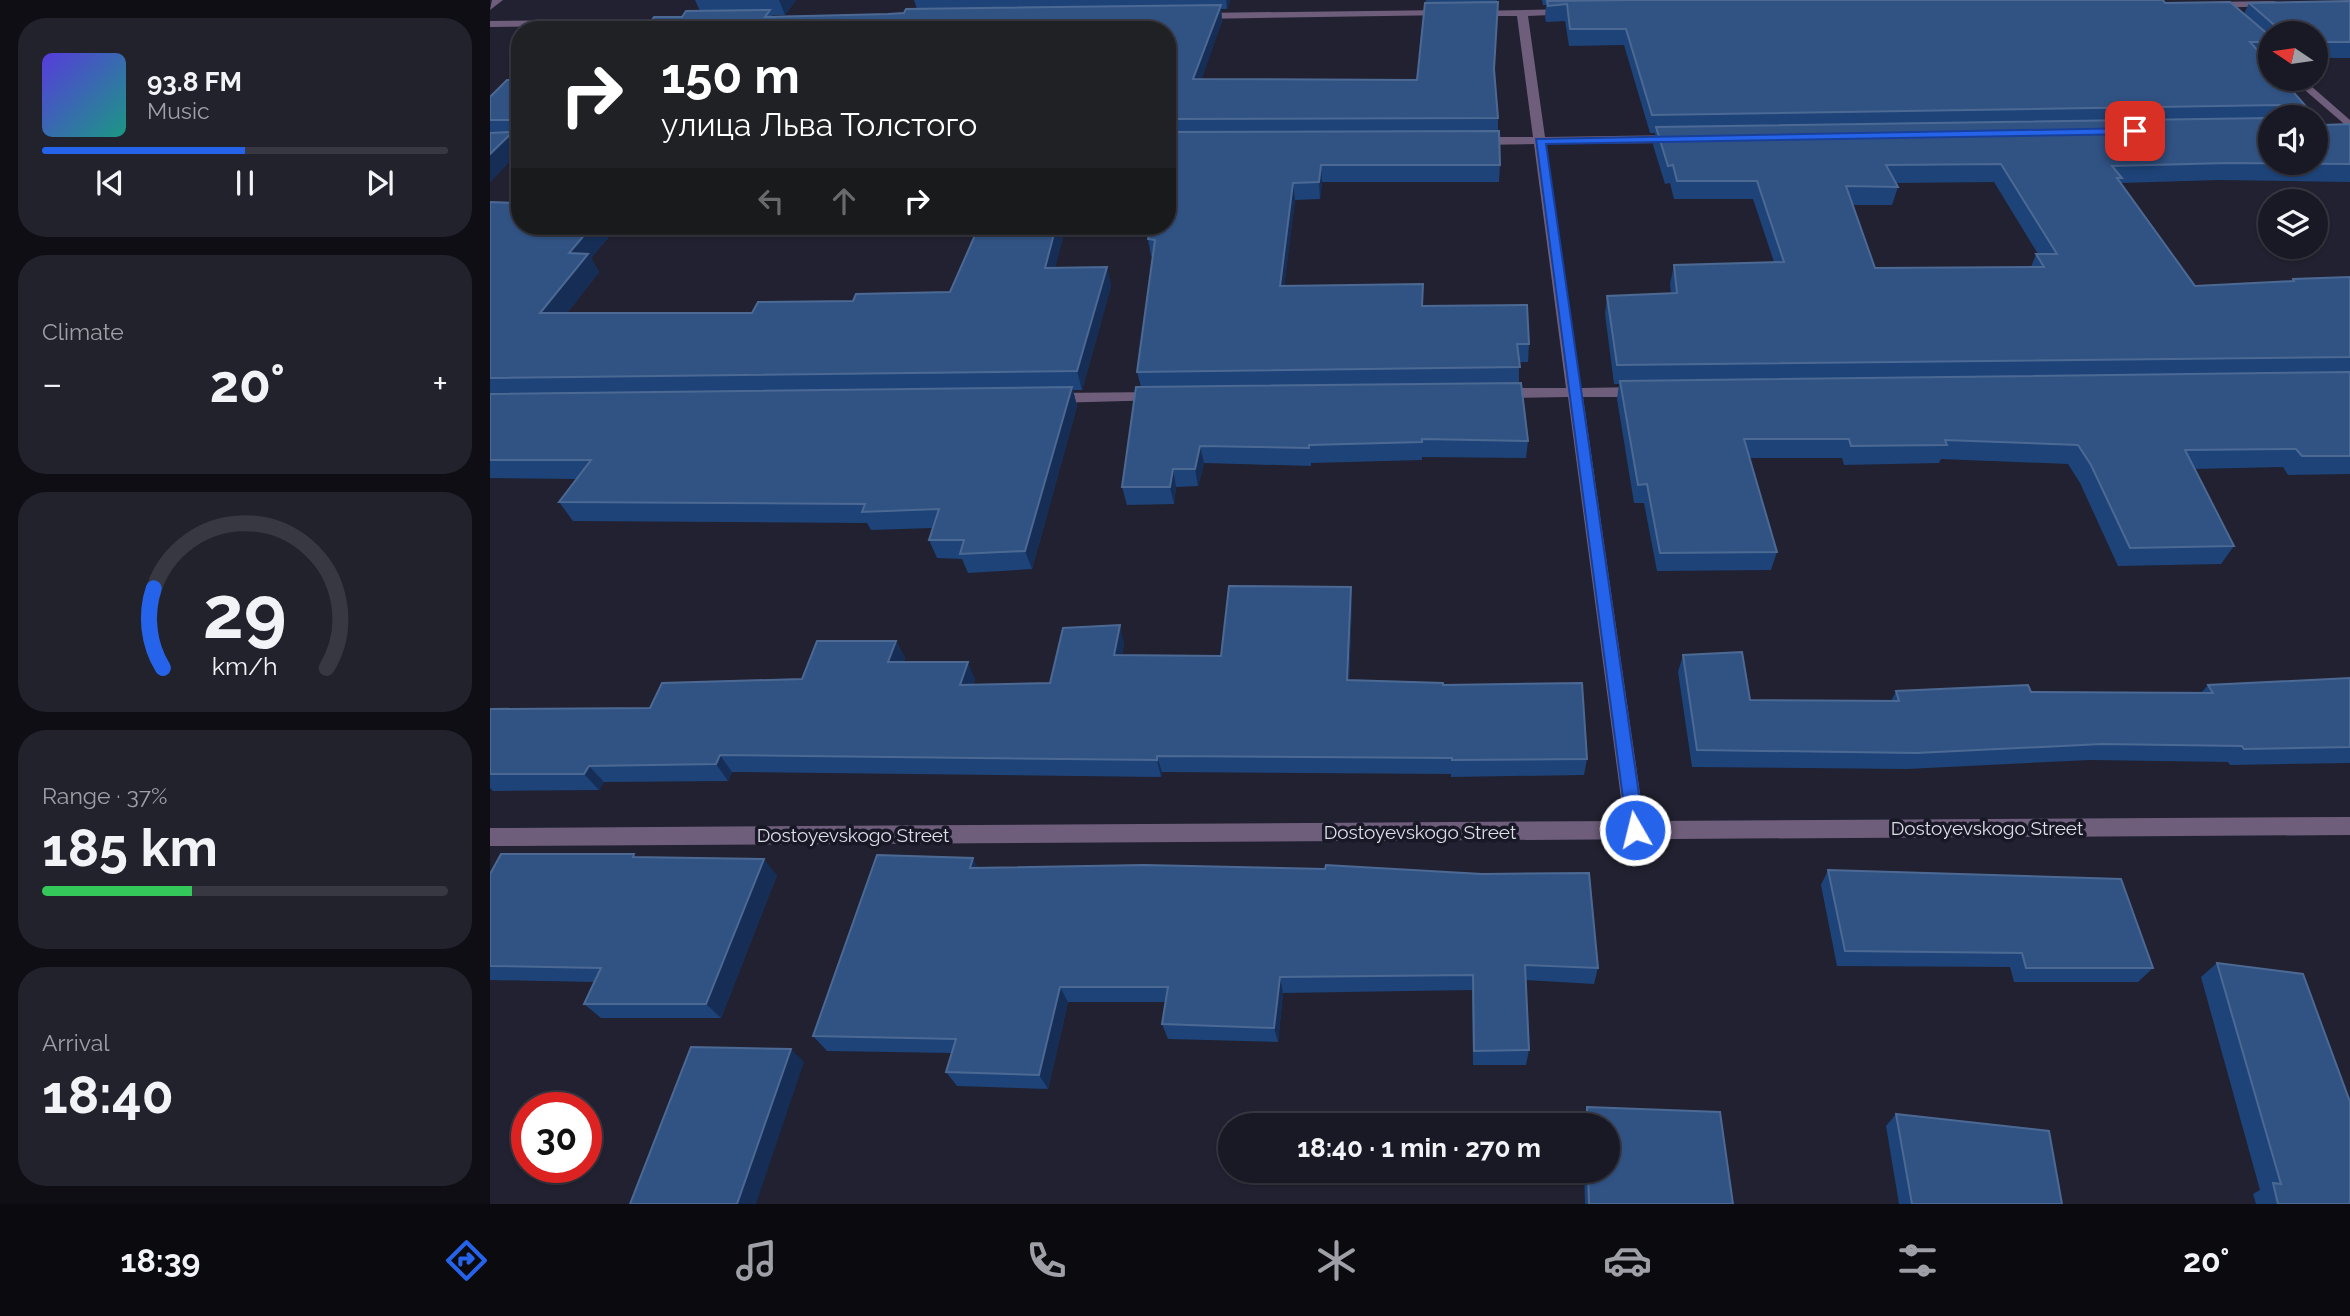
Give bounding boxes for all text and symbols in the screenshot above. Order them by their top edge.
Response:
north arrow [2258,21,2328,91]
map controls [2258,21,2328,259]
text: 150 m [661,47,800,104]
icon: right [546,49,637,140]
text: 93.8 FM [147,67,242,97]
text: Music [147,97,210,124]
pin [2105,101,2165,161]
button: sound [2258,105,2328,175]
text: улица Льва Толстого [661,106,977,143]
icon: arrive [2116,112,2154,150]
icon: previous [91,164,129,202]
icon: pause [226,164,264,202]
icon: next [361,164,399,202]
icon: left [752,182,790,220]
icon: ahead [825,182,863,220]
icon: right [898,182,936,220]
button: layers [2258,189,2328,259]
text: Climate [42,318,124,345]
text: 20° [210,353,285,414]
text: − [42,361,62,406]
text: + [432,361,448,406]
text: 29 [203,570,287,655]
text: km/h [212,651,278,681]
text: Range · 37% [42,782,167,809]
position arrow [1598,793,1672,867]
text: 185 km [42,817,218,878]
street label: Dostoyevskogo Street [1891,817,2084,839]
street label: Dostoyevskogo Street [1324,821,1517,843]
street label: Dostoyevskogo Street [757,824,950,846]
text: Arrival [42,1029,109,1056]
text: 18:40 [42,1064,174,1125]
speed limit sign: 30 [511,1092,602,1183]
text: 18:40 · 1 min · 270 m [1297,1133,1541,1163]
icon: directions [442,1236,491,1285]
icon: music [732,1236,781,1285]
icon: phone [1022,1236,1071,1285]
icon: climate [1312,1236,1361,1285]
icon: car [1603,1236,1652,1285]
icon: filters [1893,1236,1942,1285]
text: 18:39 [121,1242,200,1279]
text: 20° [2183,1242,2229,1279]

